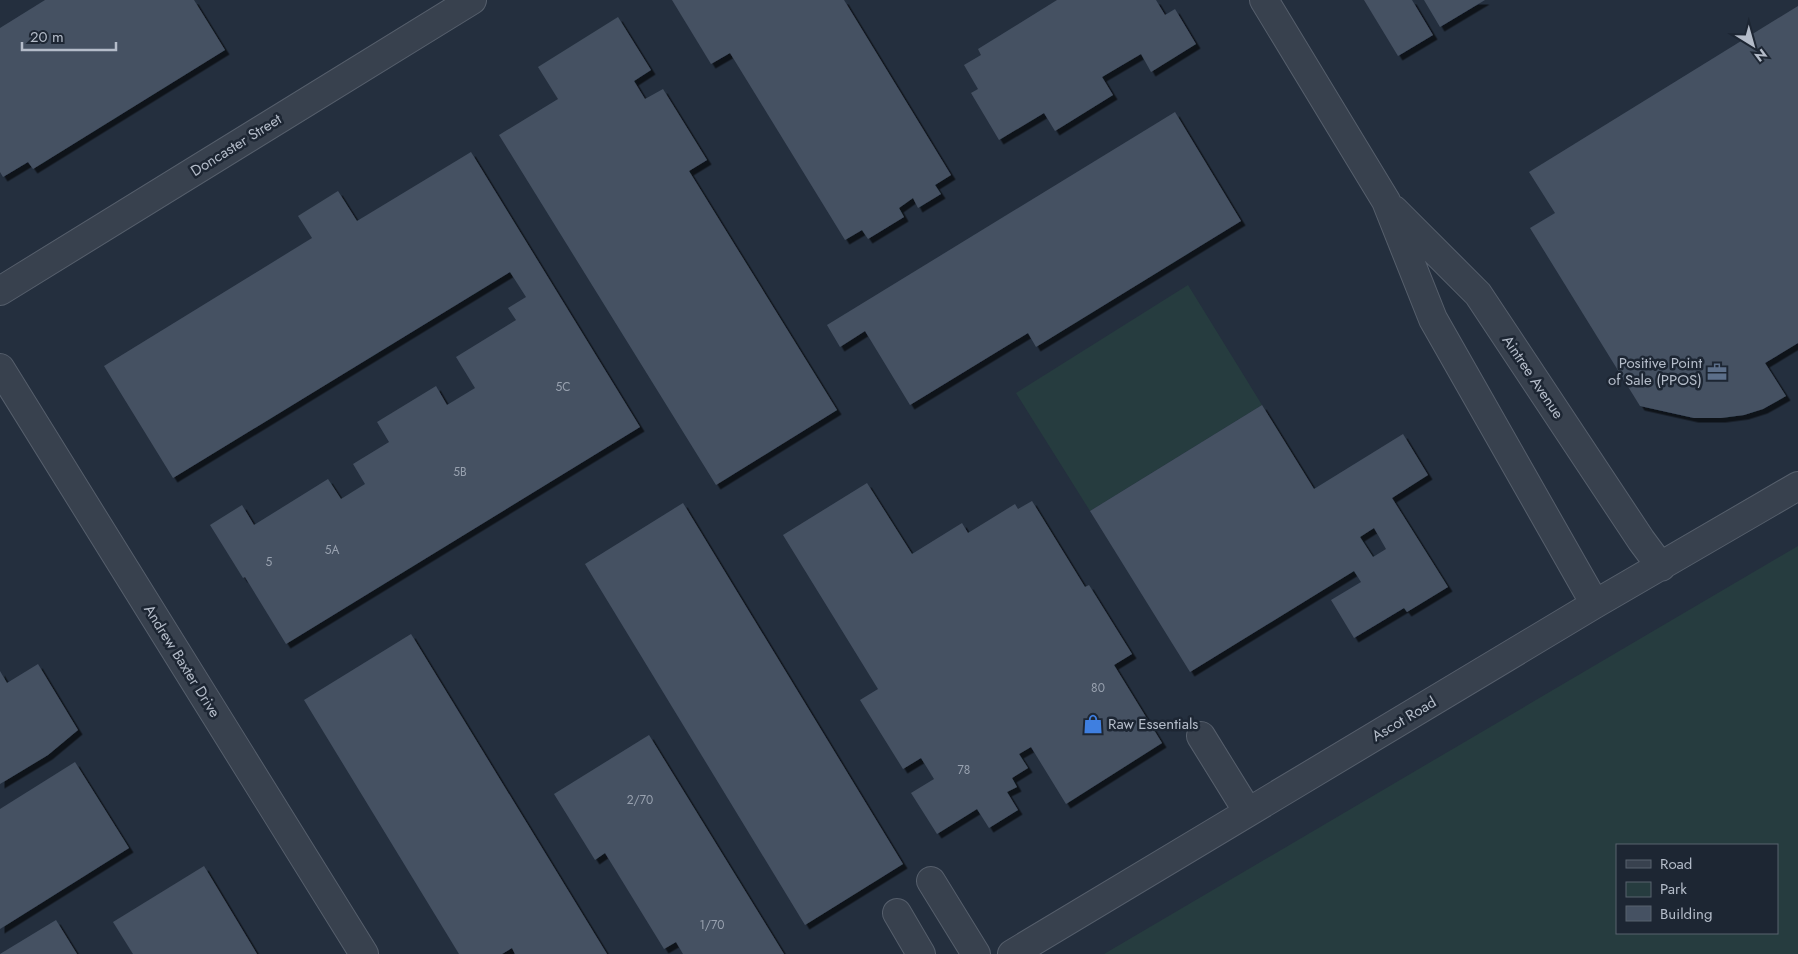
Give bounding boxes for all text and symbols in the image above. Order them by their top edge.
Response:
scale bar [22,20,116,52]
north arrow [1728,20,1778,70]
text: 20 m [30,26,64,48]
text: N [1750,44,1771,67]
street label: Doncaster Street [186,108,286,182]
street label: Aintree Avenue [1497,331,1569,424]
place label: Positive Point of Sale (PPOS) [1608,352,1702,391]
office icon: Positive Point of Sale (PPOS) [1706,361,1728,383]
house number: 5C [556,378,571,396]
house number: 5B [453,463,467,481]
house number: 5A [325,541,339,559]
house number: 5 [266,553,273,571]
street label: Andrew Baxter Drive [138,600,226,722]
house number: 80 [1091,679,1105,697]
street label: Ascot Road [1368,691,1440,747]
shop icon: Raw Essentials [1082,713,1104,735]
place label: Raw Essentials [1108,713,1198,735]
house number: 78 [958,761,970,779]
house number: 2/70 [627,791,653,809]
legend [1616,844,1778,934]
text: Road [1660,853,1692,875]
text: Park [1660,878,1687,900]
text: Building [1660,903,1712,925]
house number: 1/70 [699,916,725,934]

